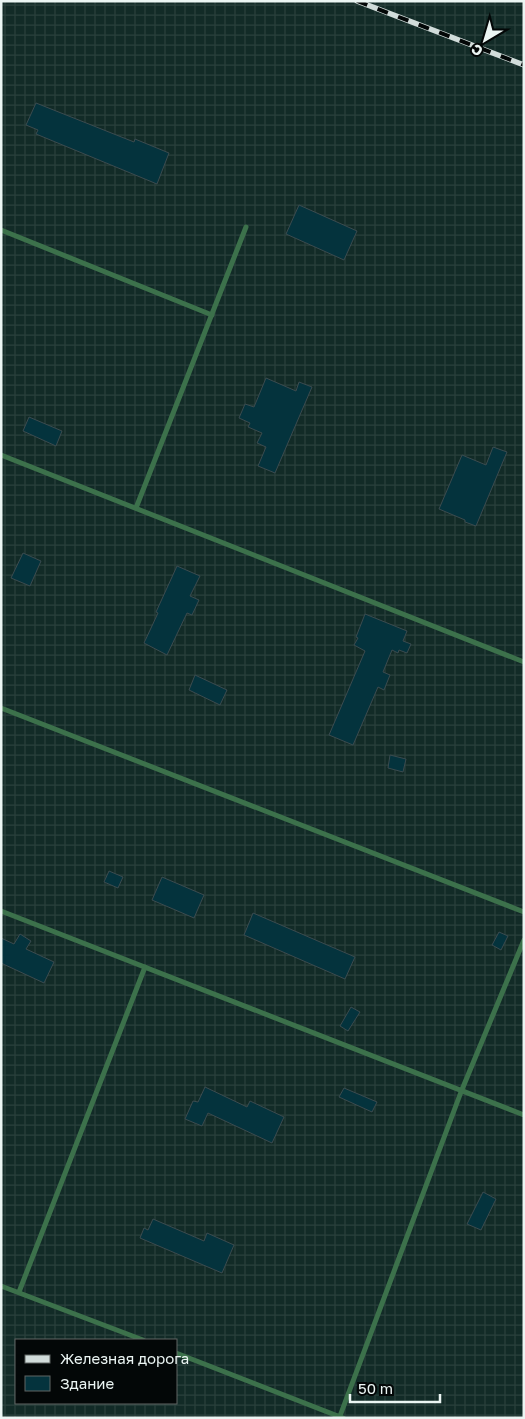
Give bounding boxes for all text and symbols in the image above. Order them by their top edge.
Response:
north arrow [460,15,510,65]
text: С [467,41,486,60]
legend [15,1339,178,1404]
text: Железная дорога [60,1349,189,1367]
scale bar [350,1372,440,1404]
text: Здание [60,1374,114,1392]
text: 50 m [358,1379,393,1397]

